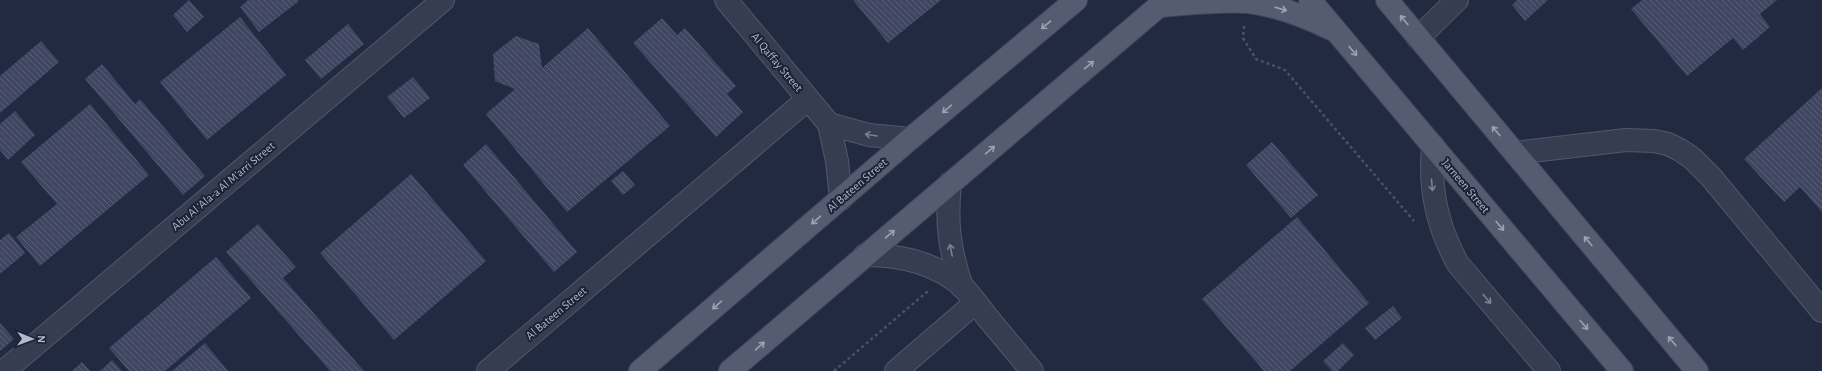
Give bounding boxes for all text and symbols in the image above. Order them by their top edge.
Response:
one-way arrow [1274,6,1287,13]
one-way arrow [1399,15,1408,26]
one-way arrow [1041,21,1052,30]
street label: Al Qaffay Street [748,30,805,95]
one-way arrow [1349,46,1358,57]
one-way arrow [1083,61,1094,70]
one-way arrow [941,104,952,113]
one-way arrow [1492,125,1501,136]
one-way arrow [865,131,878,139]
street label: Abu Al 'Ala-a Al M'arri Street [169,139,277,233]
one-way arrow [984,145,995,154]
street label: Al Bateen Street [825,156,889,214]
street label: Jarneen Street [1440,157,1492,215]
one-way arrow [1428,178,1435,191]
one-way arrow [811,216,821,225]
one-way arrow [1495,220,1504,231]
one-way arrow [885,229,896,238]
one-way arrow [1584,236,1593,247]
one-way arrow [947,244,955,257]
street label: Al Bateen Street [523,284,589,342]
one-way arrow [1483,294,1492,304]
one-way arrow [712,300,722,309]
north arrow [12,319,52,359]
one-way arrow [1579,320,1588,331]
text: N [36,335,47,343]
one-way arrow [1667,336,1676,346]
one-way arrow [755,341,765,350]

